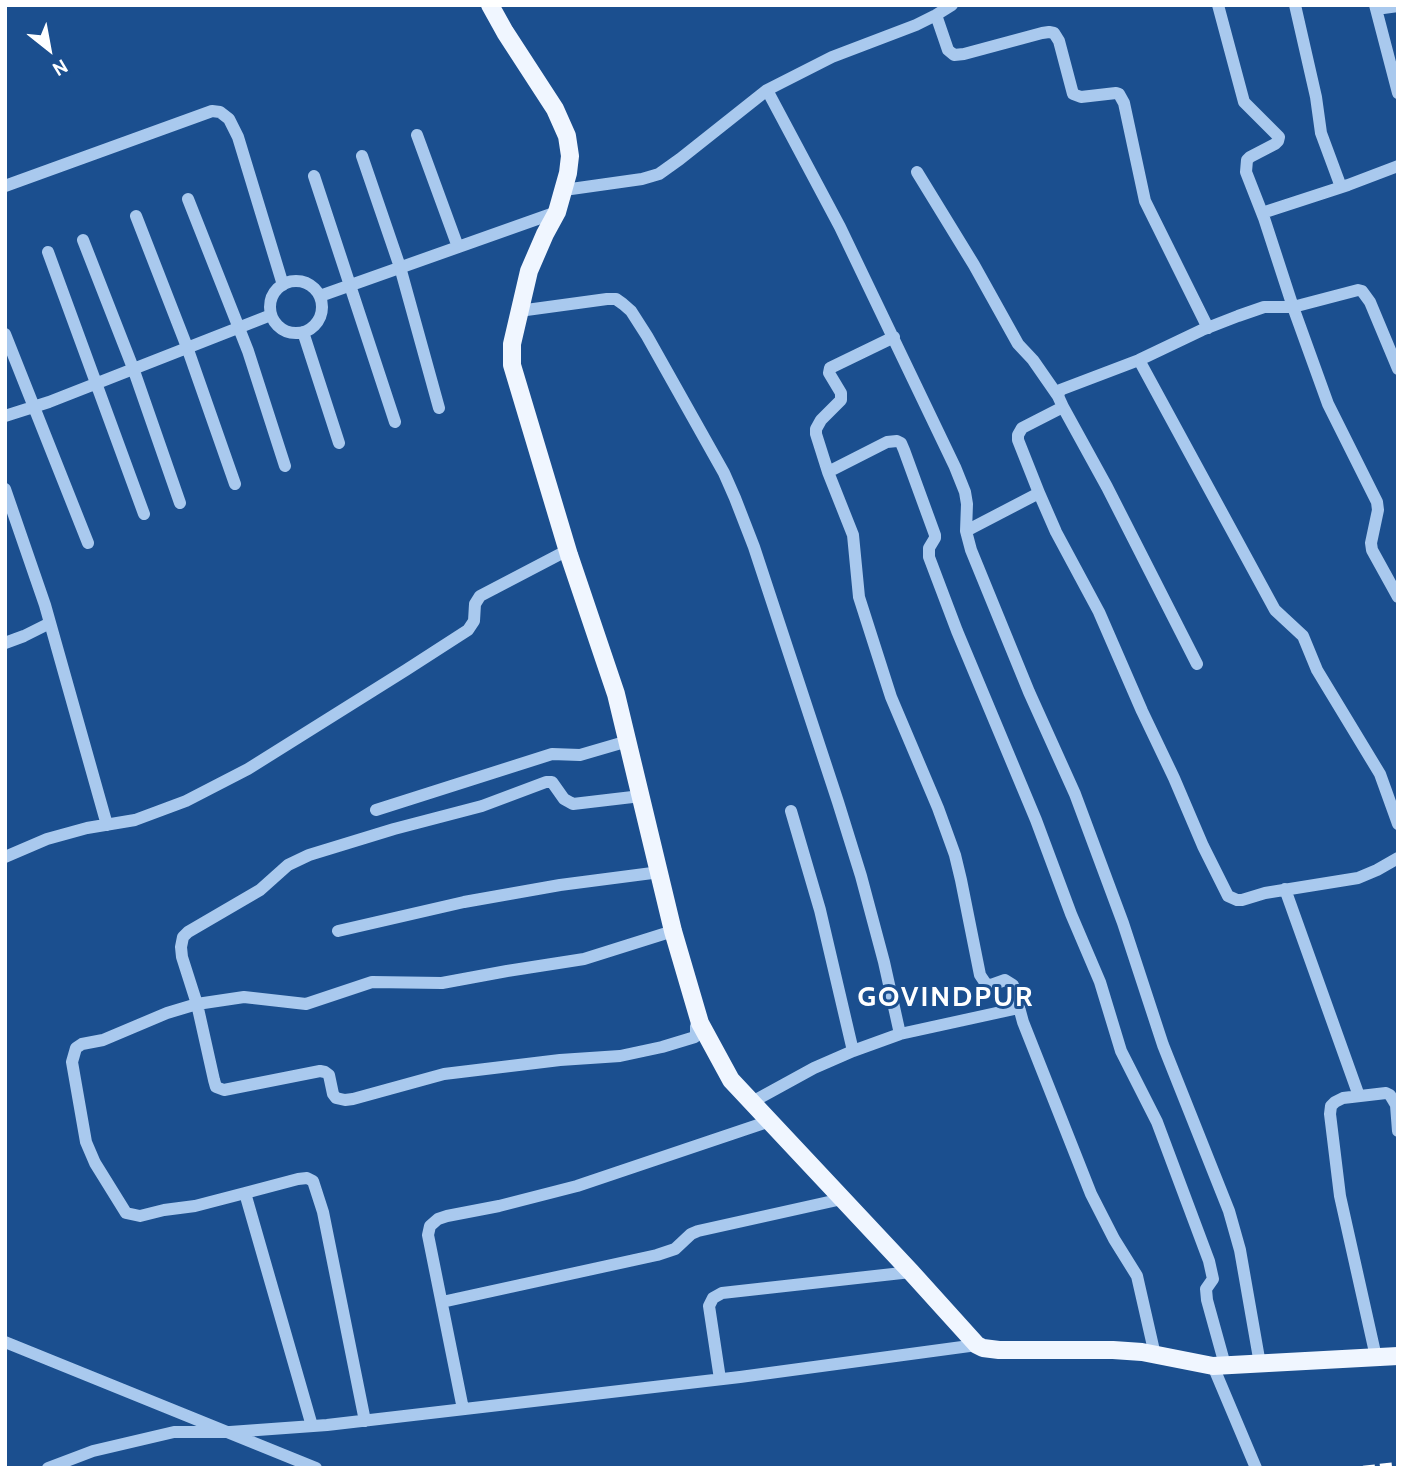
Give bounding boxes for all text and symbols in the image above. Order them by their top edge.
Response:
north arrow [14,14,84,84]
text: N [48,54,72,81]
district label: GOVINDPUR [859,981,1033,1015]

